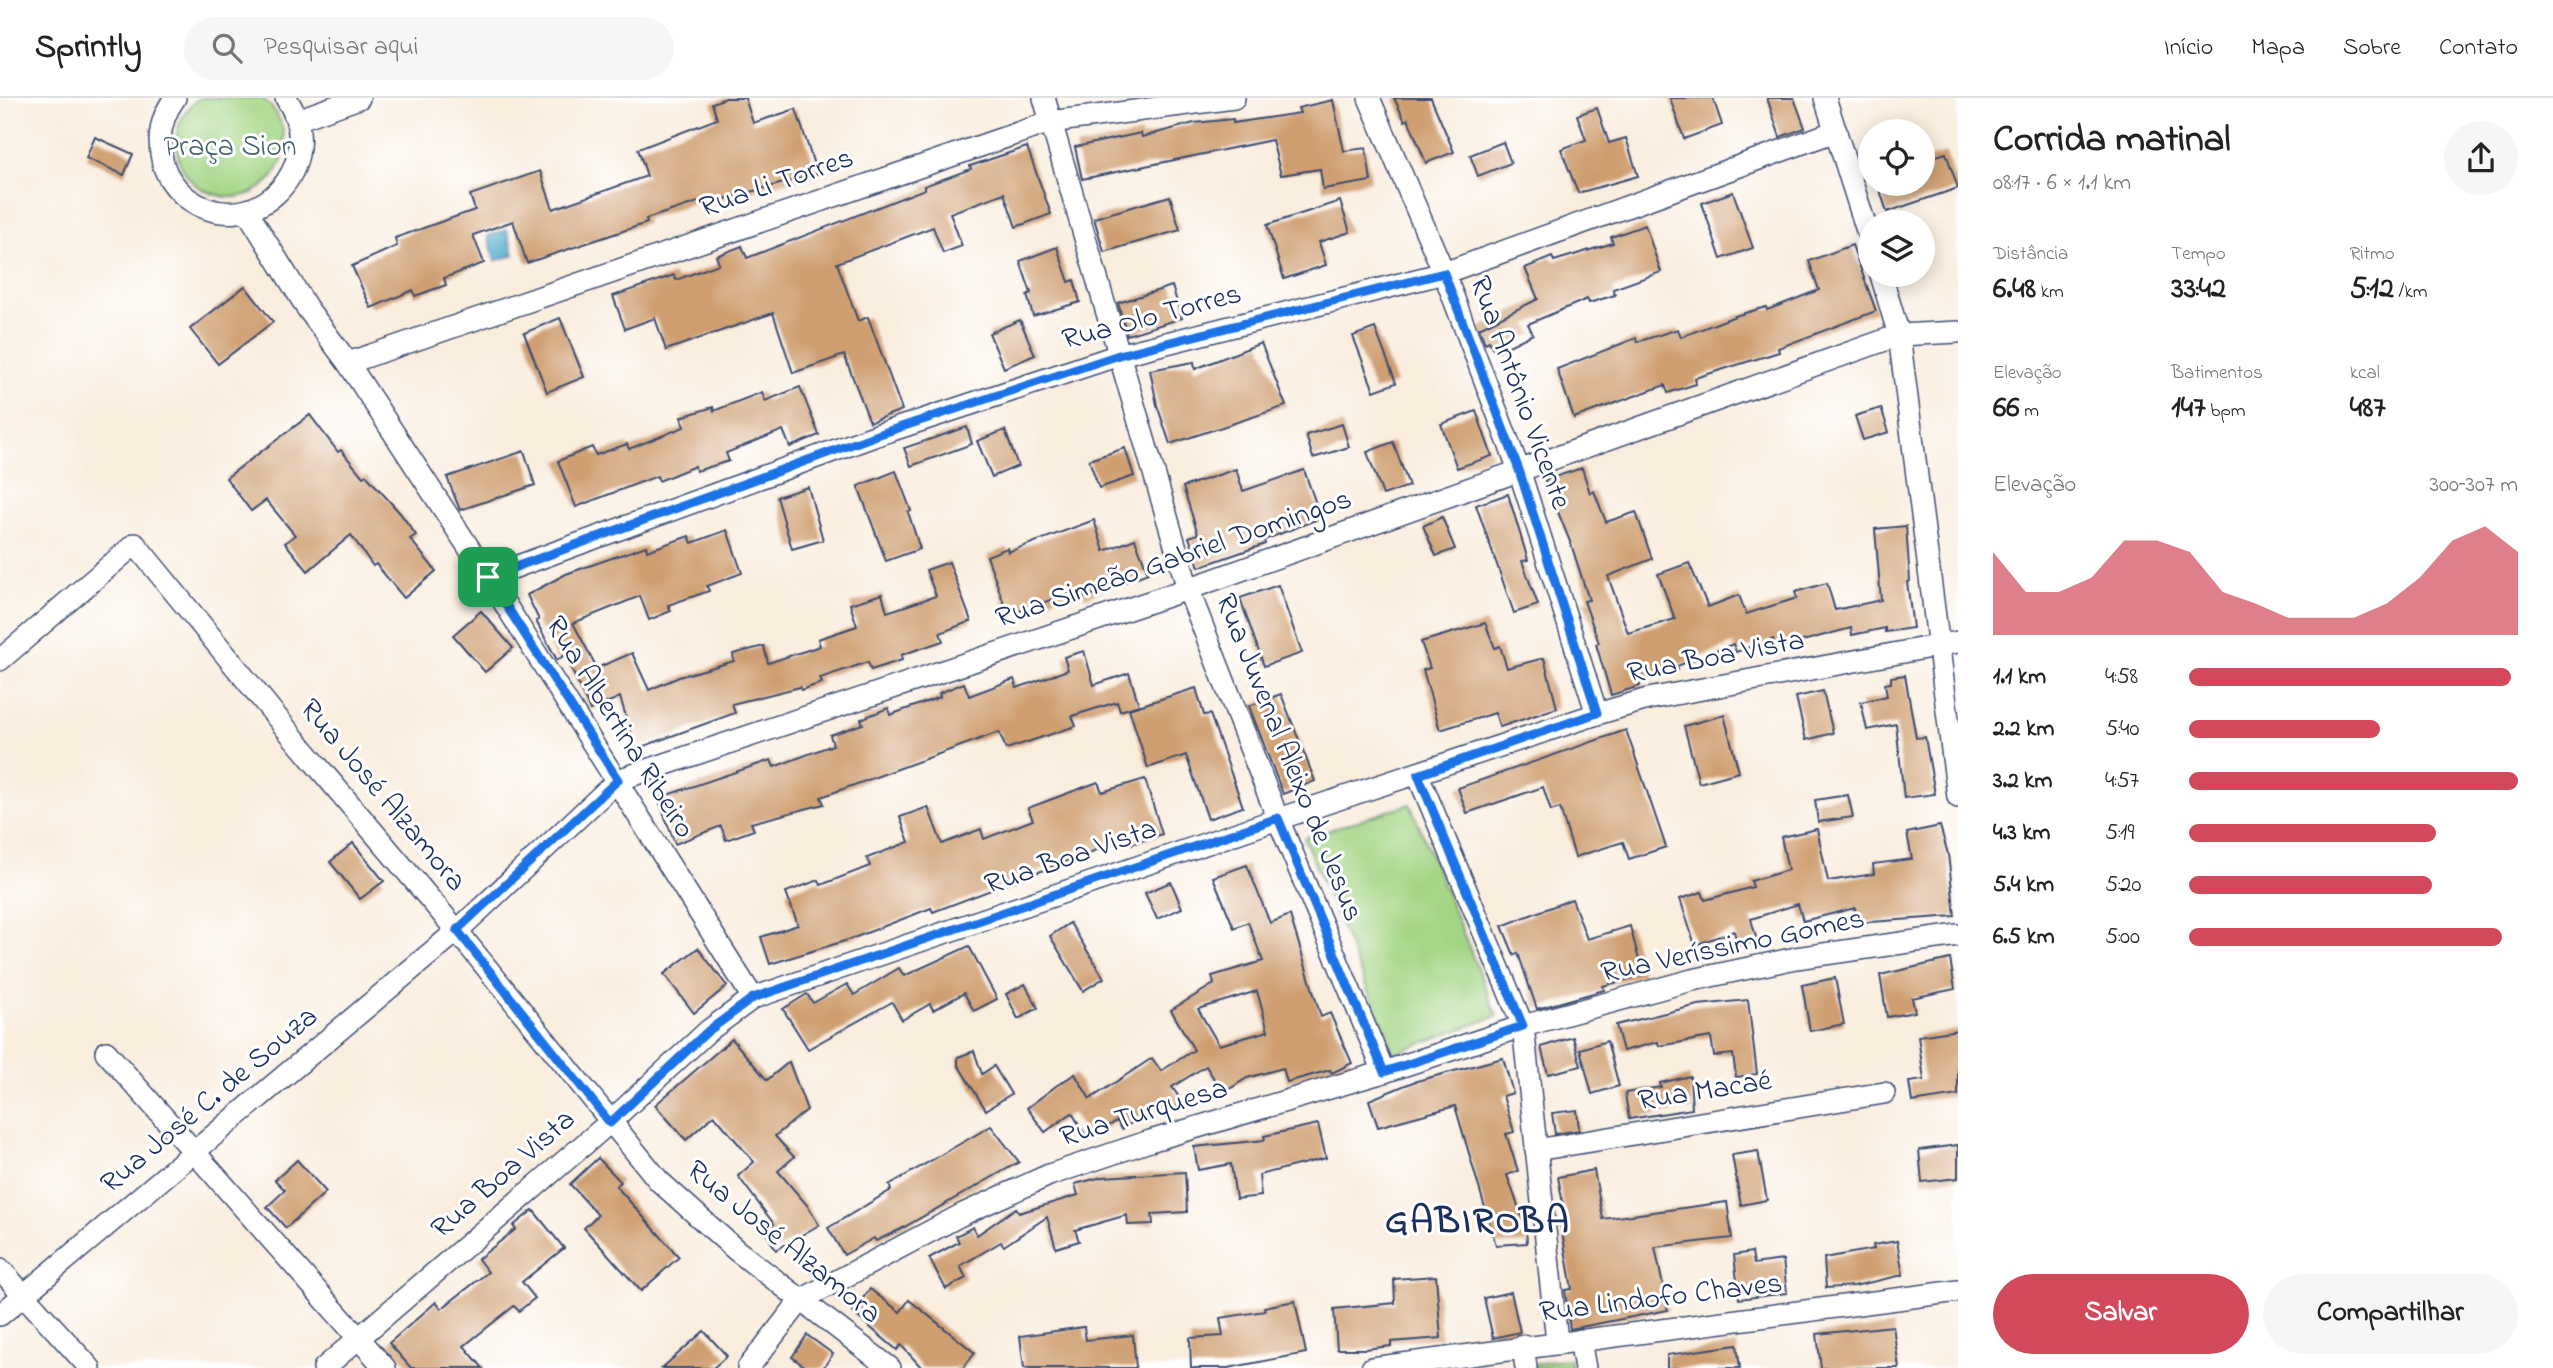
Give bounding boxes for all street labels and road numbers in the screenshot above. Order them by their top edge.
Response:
street label: Rua Li Torres [694,137,860,231]
street label: Rua Antônio Vicente [1456,270,1582,516]
street label: Rua Olo Torres [1057,273,1247,363]
street label: Rua Simeão Gabriel Domingos [990,478,1358,642]
street label: Rua Juvenal Aleixo de Jesus [1202,587,1374,929]
street label: Rua Albertina Ribeiro [533,608,705,848]
street label: Rua Boa Vista [1624,619,1808,697]
street label: Rua José Alzamora [288,690,476,902]
street label: Rua Boa Vista [979,808,1163,908]
street label: Rua Veríssimo Gomes [1597,898,1869,996]
street label: Rua José C. de Souza [92,997,328,1205]
street label: Rua Macaé [1635,1060,1776,1124]
street label: Rua Turquesa [1055,1068,1233,1160]
street label: Rua Boa Vista [422,1100,586,1250]
street label: Rua José Alzamora [676,1150,890,1336]
street label: Rua Lindofo Chaves [1537,1262,1785,1336]

